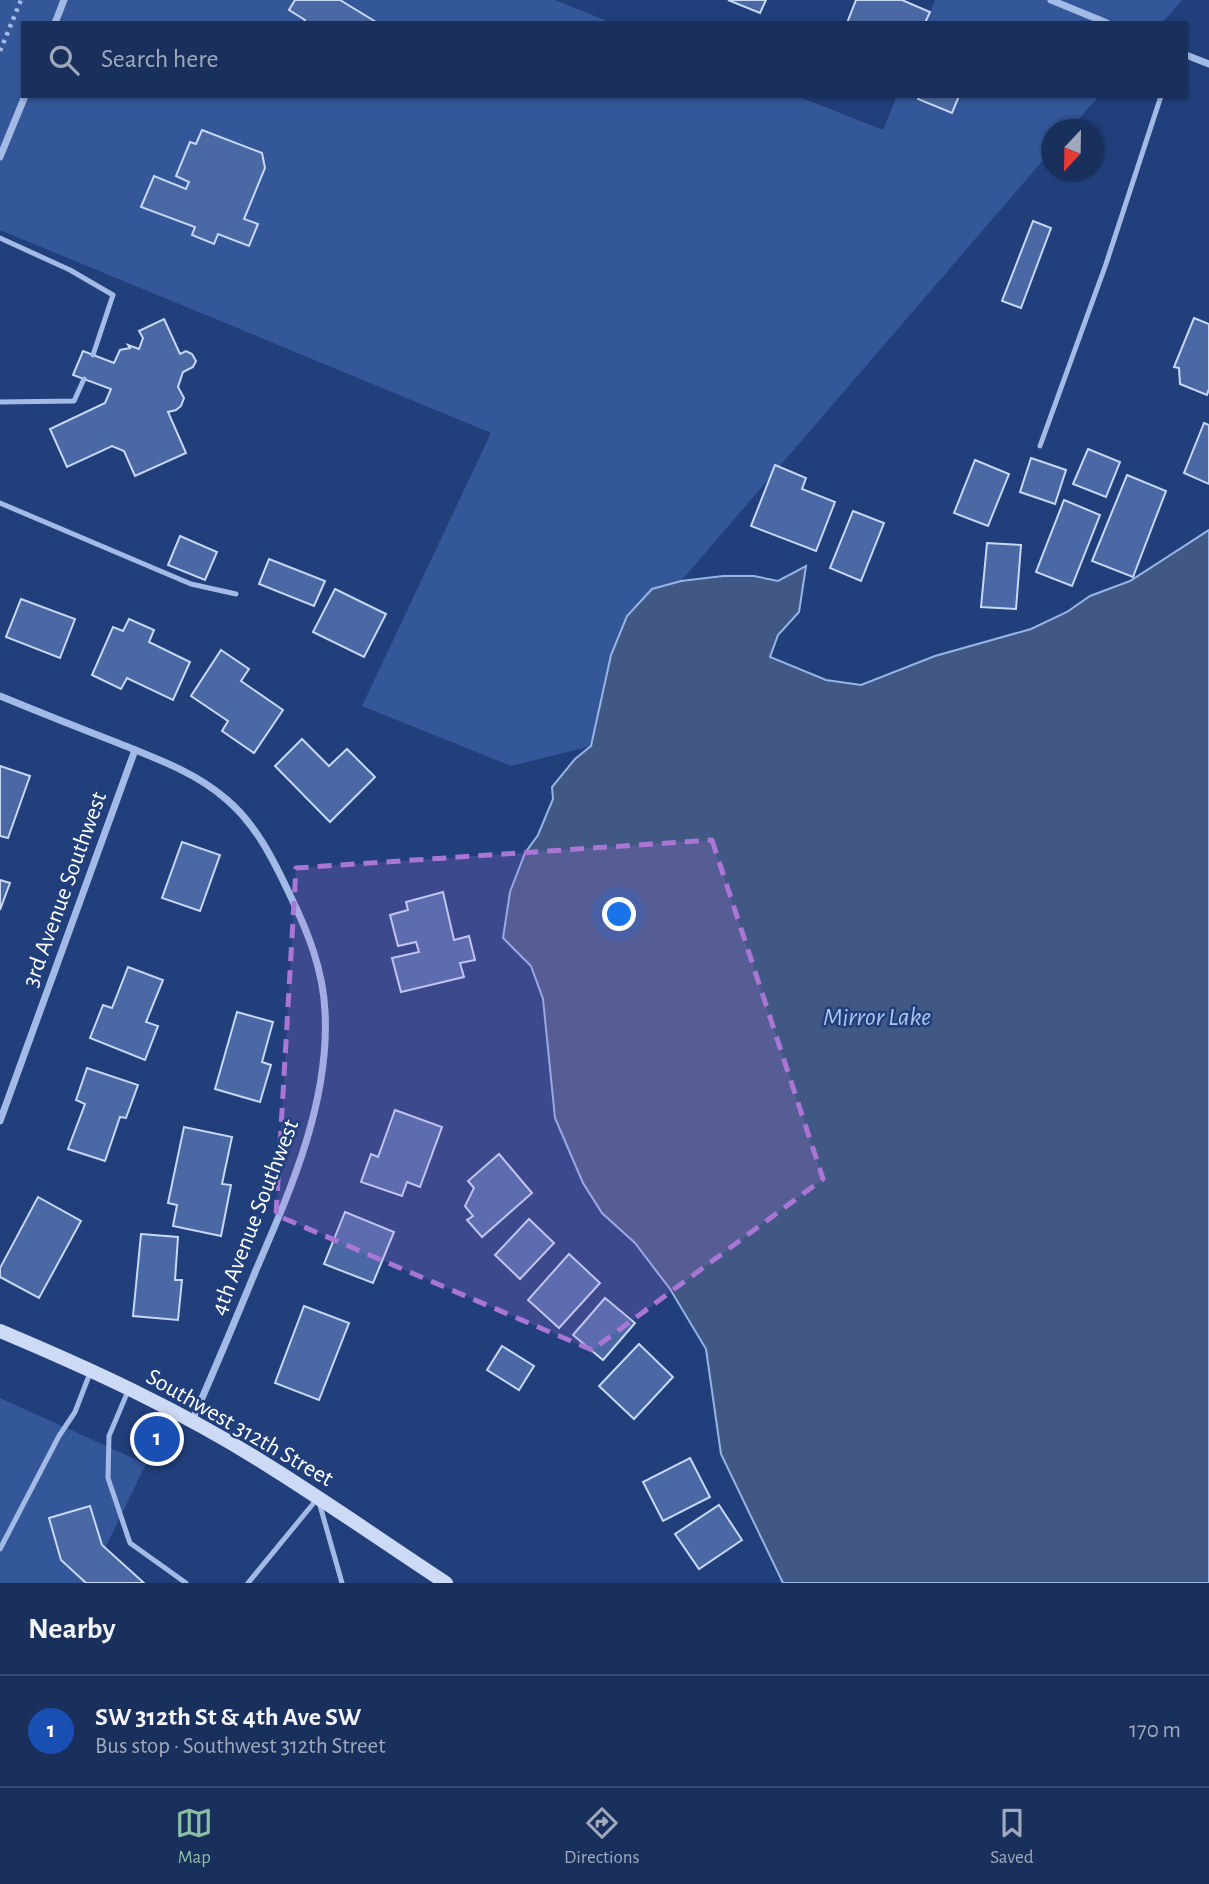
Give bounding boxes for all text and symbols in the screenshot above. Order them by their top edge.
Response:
search box [21,21,1188,98]
icon: search [45,41,83,79]
text: Search here [101,46,219,72]
north arrow [1041,119,1104,182]
street label: 3rd Avenue Southwest [18,788,112,990]
your location [602,897,636,931]
water label: Mirror Lake [823,1004,931,1030]
street label: 4th Avenue Southwest [207,1116,303,1319]
street label: Southwest 312th Street [141,1362,339,1492]
pin: 1 [134,1413,180,1465]
text: Nearby [28,1614,116,1644]
text: SW 312th St & 4th Ave SW [95,1704,361,1730]
text: 1 [47,1719,55,1742]
text: 170 m [1129,1719,1181,1742]
text: Bus stop · Southwest 312th Street [95,1735,386,1758]
tab: Map [175,1804,213,1869]
tab: Directions [564,1804,640,1869]
tab: Saved [990,1804,1034,1869]

